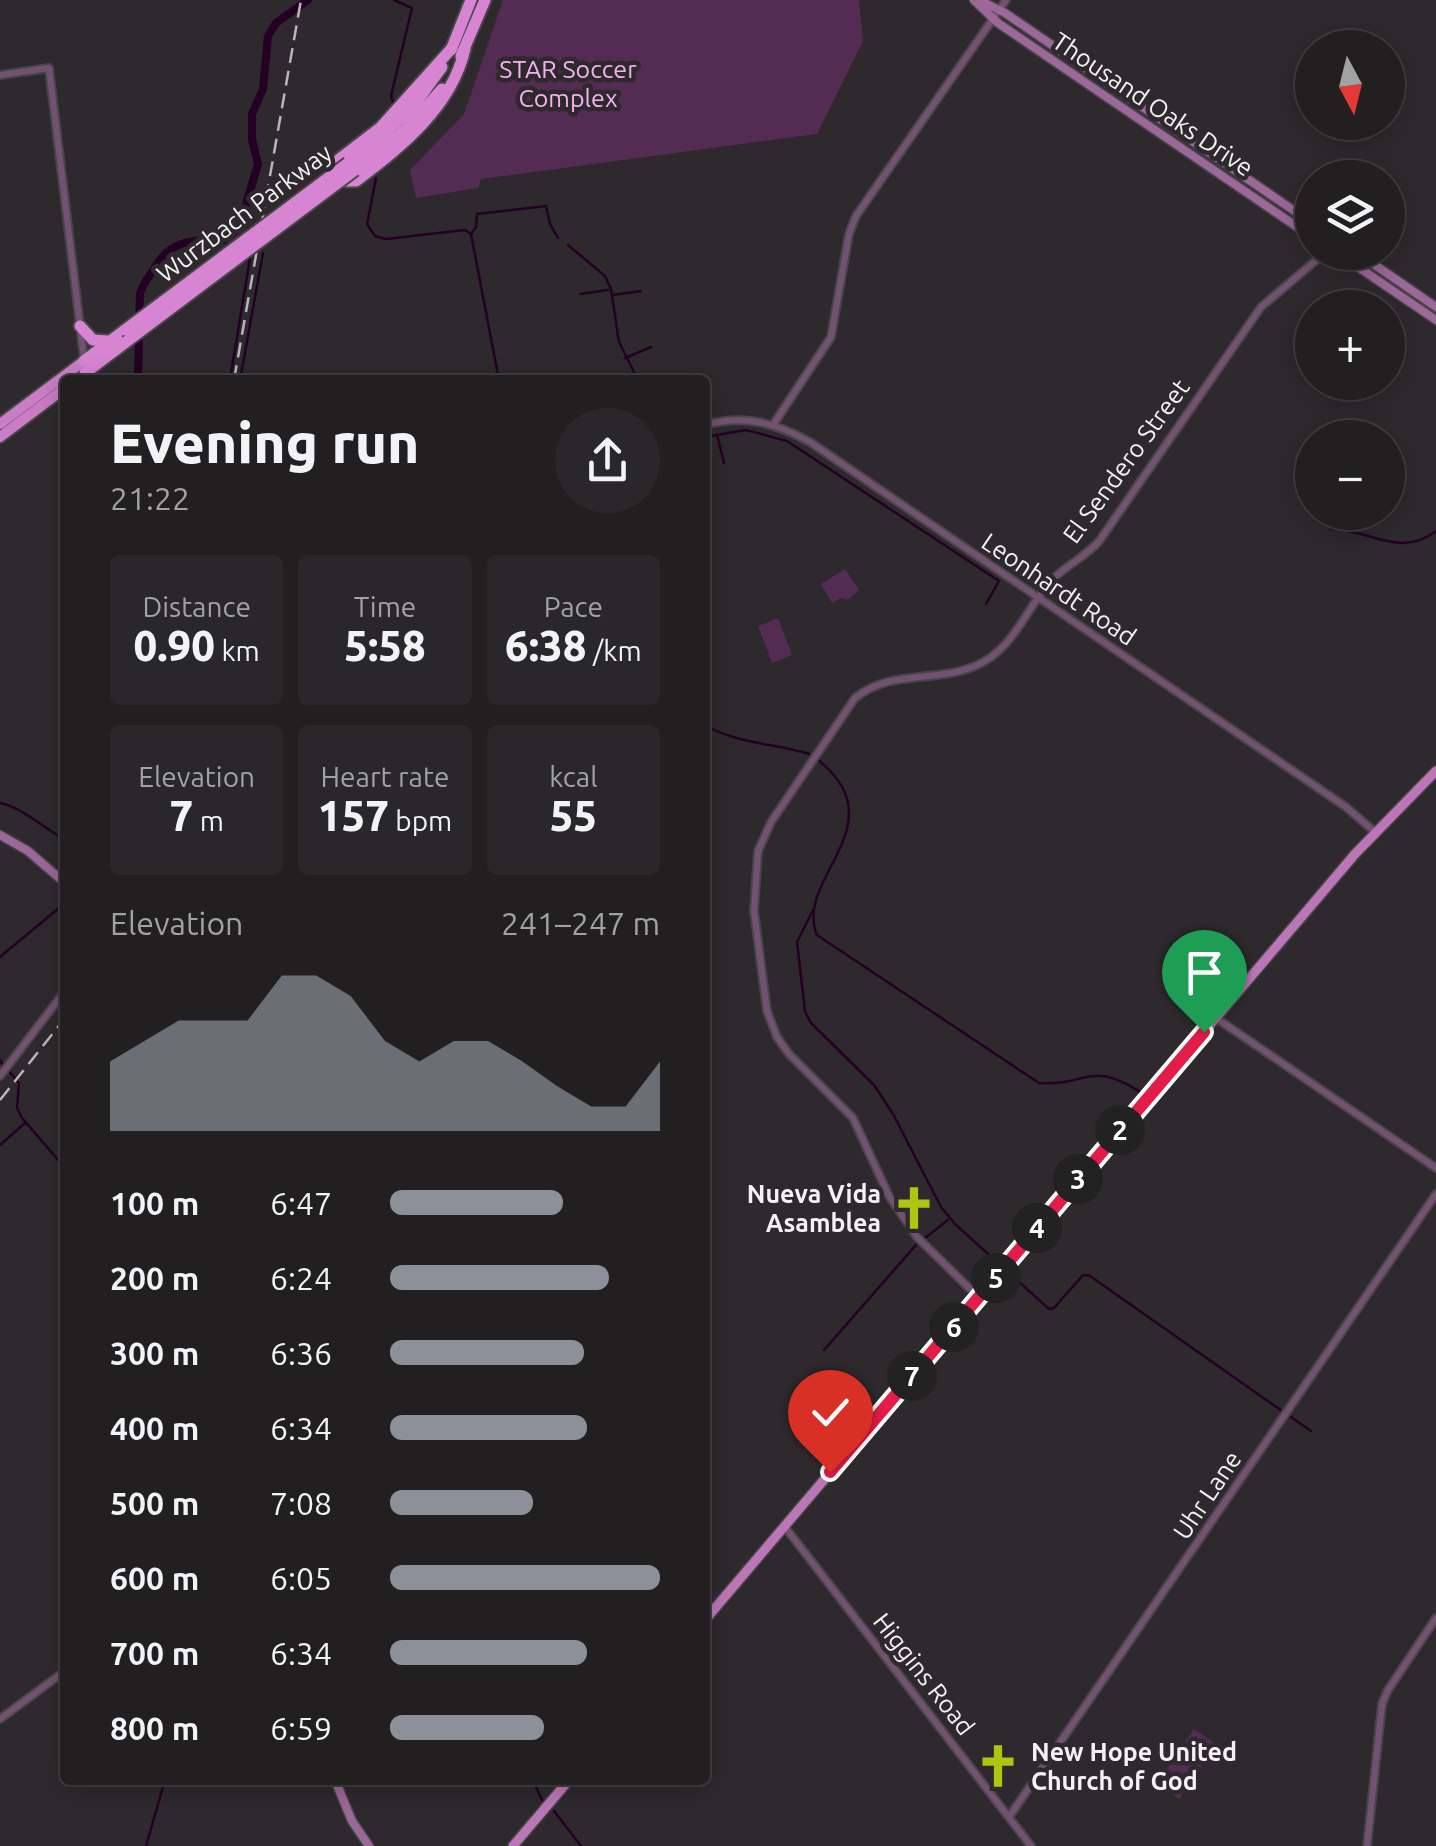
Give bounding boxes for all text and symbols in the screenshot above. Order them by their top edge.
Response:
street label: Thousand Oaks Drive [1047,26,1259,182]
north arrow [1295,30,1405,140]
map controls [1295,30,1405,530]
park label: STAR Soccer Complex [499,55,637,112]
street label: Wurzbach Parkway [151,138,337,288]
button: layers [1295,160,1405,270]
button: + [1295,290,1405,400]
street label: El Sendero Street [1057,374,1195,548]
button: share [555,408,660,513]
text: Evening run [110,412,420,473]
button: − [1295,420,1405,530]
text: 21:22 [110,480,190,516]
street label: Leonhardt Road [977,527,1141,651]
text: Distance [142,591,251,622]
text: Time [354,591,416,622]
text: Pace [544,591,603,622]
text: 0.90 [134,622,215,669]
text: 5:58 [344,622,426,669]
text: 6:38 [505,622,586,669]
text: km [215,635,260,666]
text: /km [586,635,642,666]
text: Elevation [138,761,255,792]
text: Heart rate [321,761,449,792]
text: kcal [549,761,597,792]
text: 7 [170,792,193,839]
text: 157 [318,792,389,839]
text: 55 [550,792,597,839]
text: m [193,805,224,836]
text: bpm [389,805,452,836]
text: Elevation [110,905,243,941]
text: 241–247 m [501,905,660,941]
pin [1162,930,1247,1033]
icon: arrive [1177,945,1232,1000]
pin: 2 [1095,1105,1145,1155]
text: 2 [1112,1114,1128,1145]
pin: 3 [1053,1154,1103,1204]
text: 3 [1070,1163,1086,1194]
place label: Nueva Vida Asamblea [747,1180,881,1237]
church icon: Nueva Vida Asamblea [890,1184,938,1232]
text: 100 m [110,1185,199,1221]
text: 6:47 [270,1185,332,1221]
pin: 4 [1012,1203,1062,1253]
text: 4 [1029,1212,1045,1243]
pin: 5 [971,1253,1021,1303]
text: 200 m [110,1260,199,1296]
text: 6:24 [270,1260,332,1296]
text: 5 [988,1262,1004,1293]
pin: 6 [929,1302,979,1352]
text: 6 [946,1311,962,1342]
text: 300 m [110,1335,199,1371]
text: 6:36 [270,1335,332,1371]
pin: 7 [887,1351,937,1401]
text: 7 [904,1360,920,1391]
pin [788,1370,873,1473]
icon: check [803,1385,858,1440]
text: 400 m [110,1410,199,1446]
text: 6:34 [270,1410,332,1446]
street label: Uhr Lane [1167,1446,1247,1544]
text: 500 m [110,1485,199,1521]
text: 7:08 [270,1485,332,1521]
text: 600 m [110,1560,199,1596]
text: 6:05 [270,1560,332,1596]
street label: Higgins Road [868,1608,980,1740]
text: 700 m [110,1635,199,1671]
text: 6:34 [270,1635,332,1671]
text: 800 m [110,1710,199,1746]
text: 6:59 [270,1710,332,1746]
place label: New Hope United Church of God [1031,1738,1237,1795]
church icon: New Hope United Church of God [974,1742,1022,1790]

